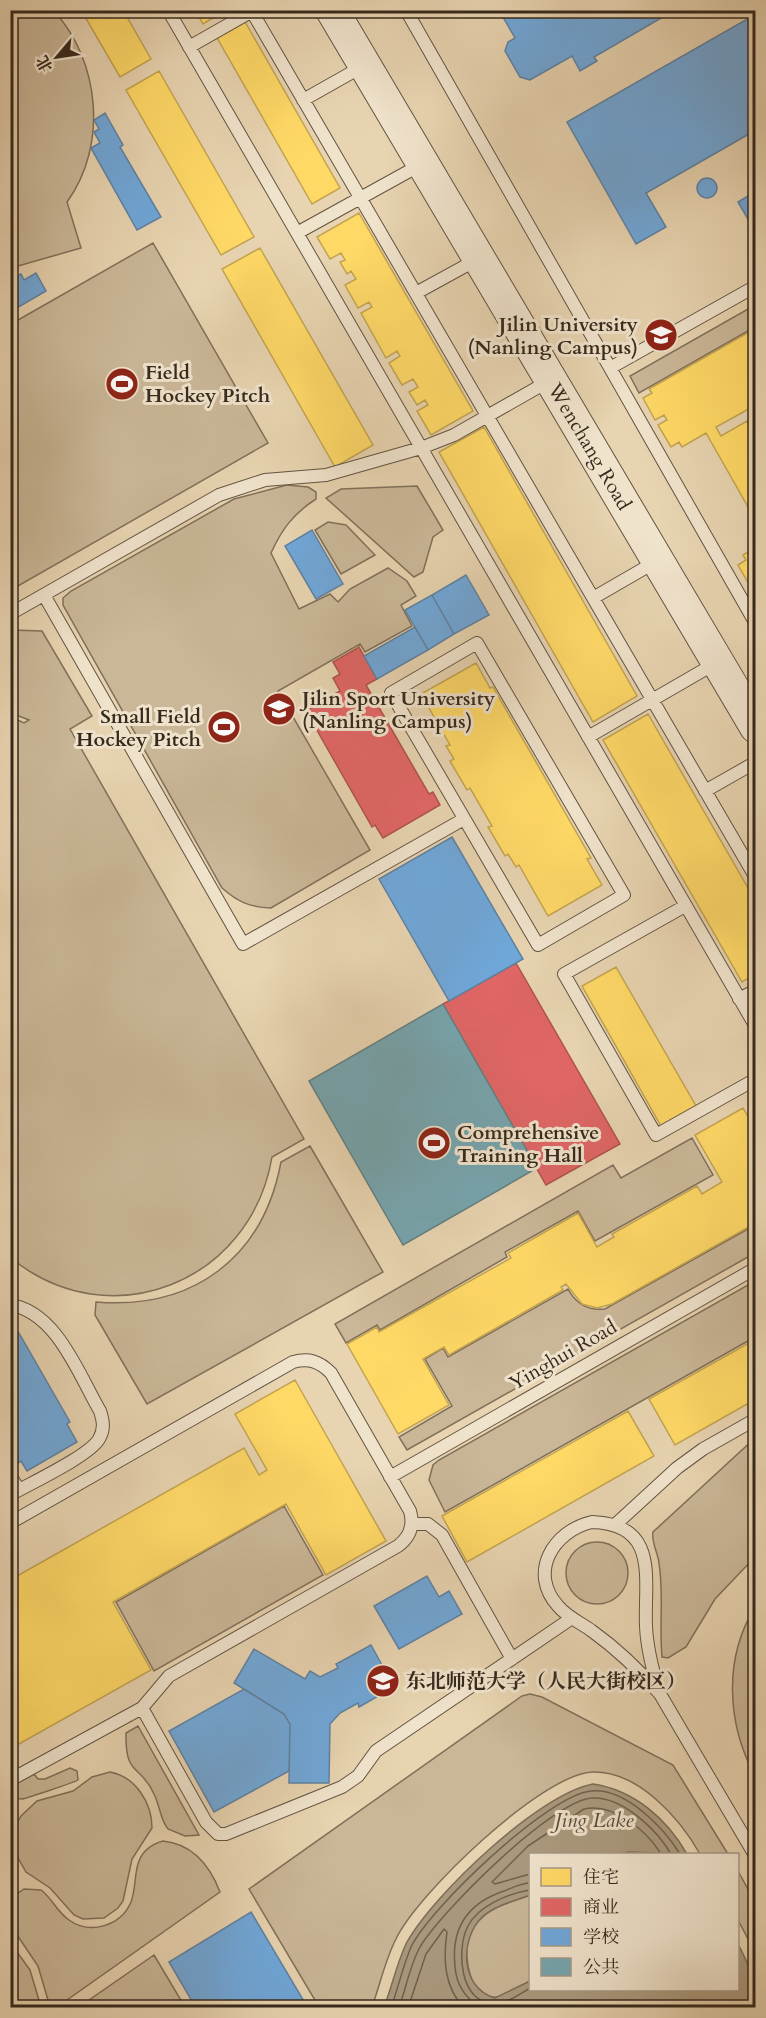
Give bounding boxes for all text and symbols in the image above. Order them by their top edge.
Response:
north arrow [27,27,87,87]
text: 北 [31,51,58,76]
place label: Jilin University (Nanling Campus) [468,311,639,361]
school or university icon: Jilin University (Nanling Campus) [643,317,679,353]
place label: Field Hockey Pitch [145,359,271,409]
sports icon: Field Hockey Pitch [104,366,140,402]
street label: Wenchang Road [541,377,638,515]
place label: Jilin Sport University (Nanling Campus) [299,685,496,735]
school or university icon: Jilin Sport University (Nanling Campus) [261,691,297,727]
place label: Small Field Hockey Pitch [76,703,202,753]
sports icon: Small Field Hockey Pitch [206,709,242,745]
place label: Comprehensive Training Hall [457,1119,599,1169]
sports icon: Comprehensive Training Hall [416,1125,452,1161]
street label: Yinghui Road [504,1313,622,1397]
school or university icon: 东北师范大学（人民大街校区） [365,1663,401,1699]
place label: 东北师范大学（人民大街校区） [406,1668,686,1695]
water label: Jing Lake [549,1806,635,1835]
legend [529,1853,739,1991]
text: 住宅 [583,1865,619,1890]
text: 商业 [583,1895,619,1920]
text: 学校 [583,1925,619,1950]
text: 公共 [583,1955,619,1980]

